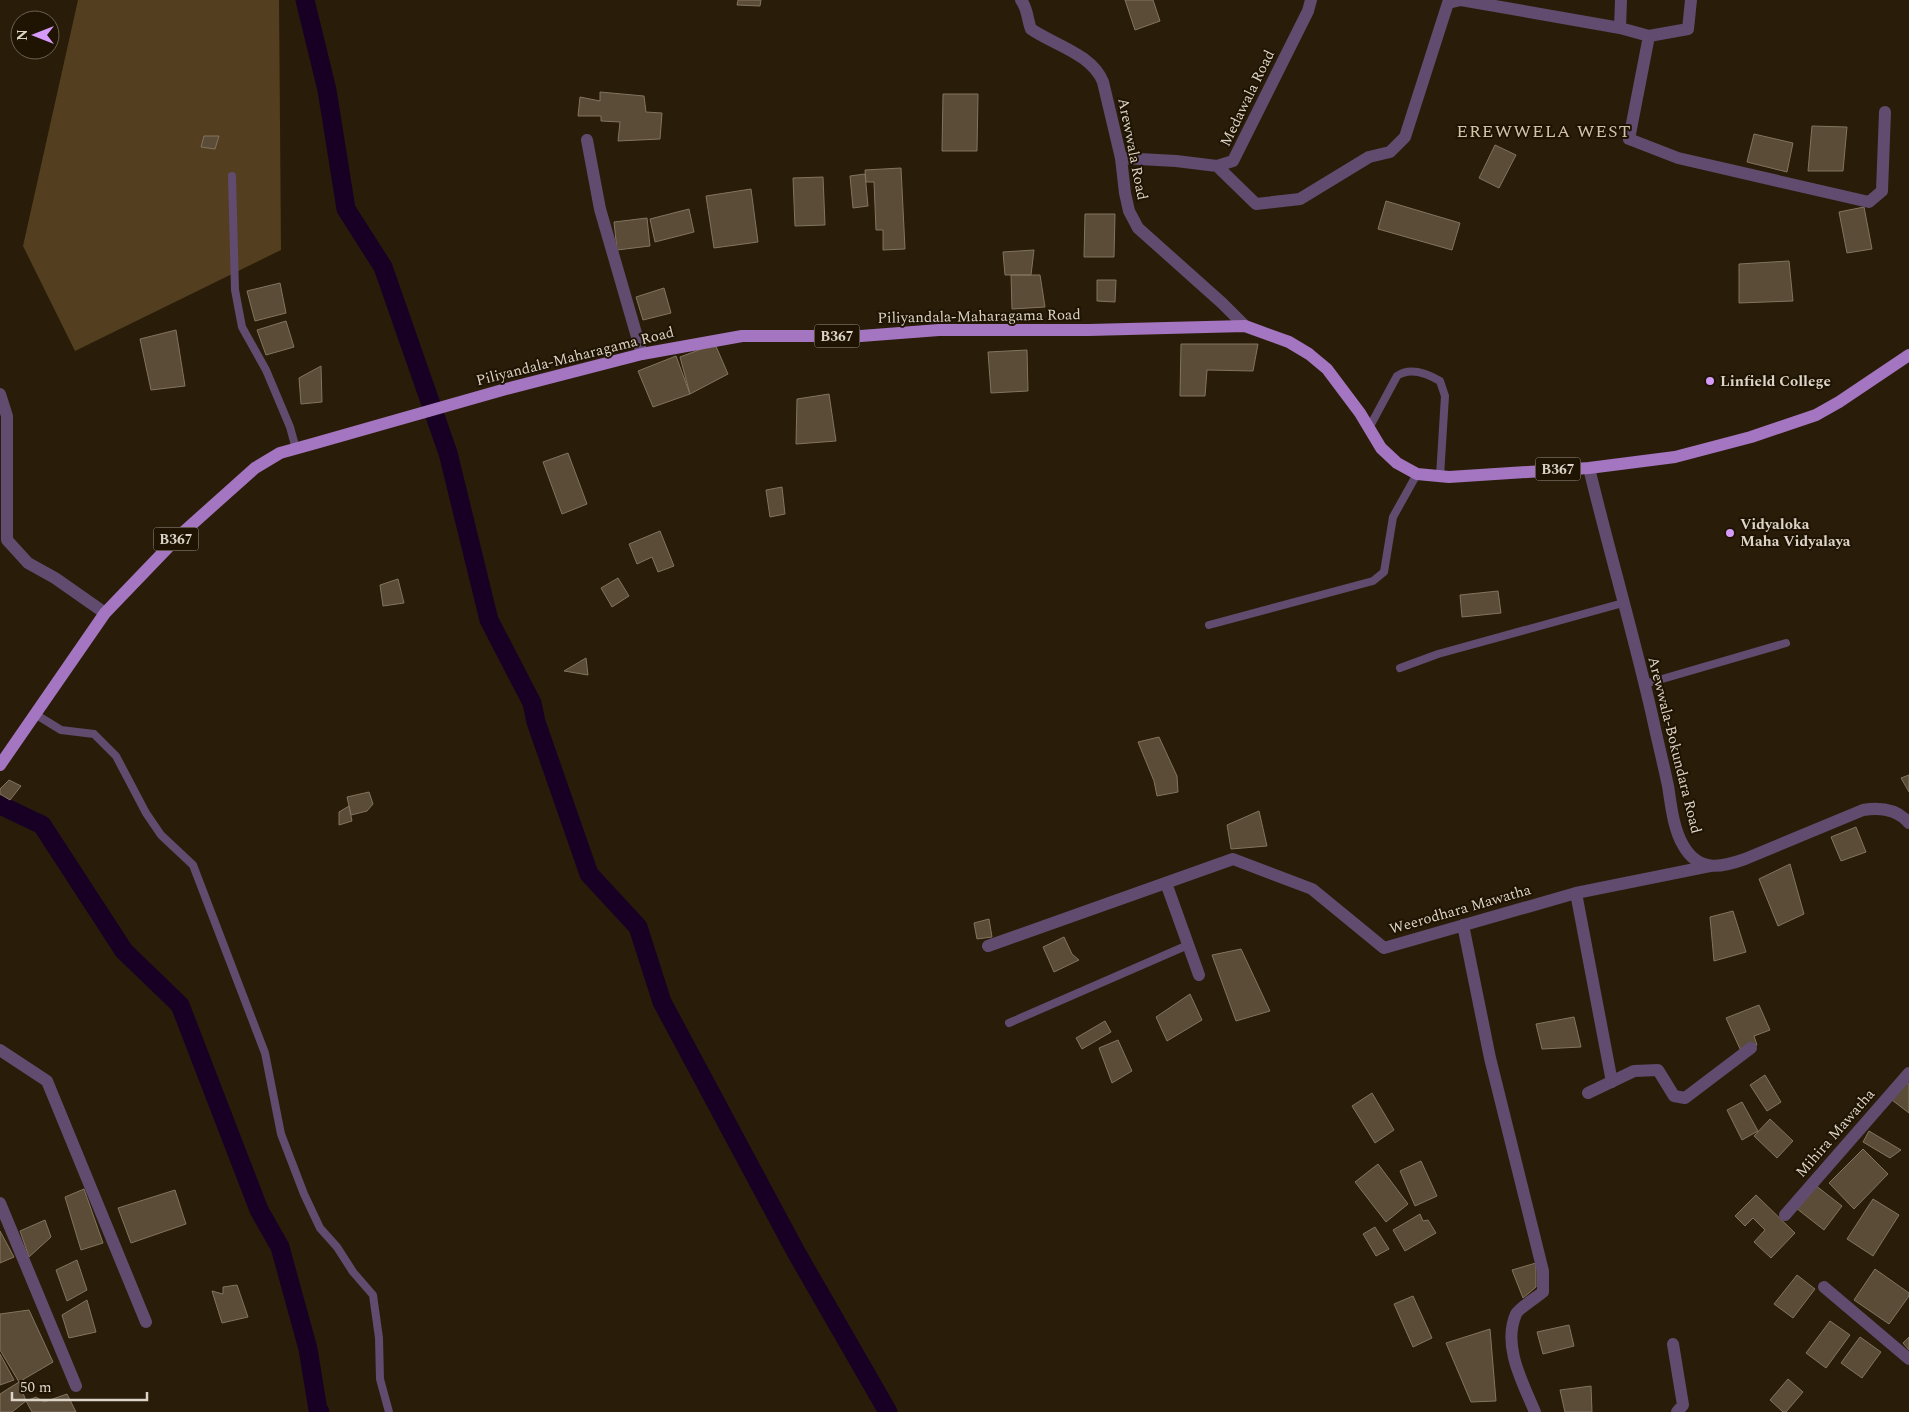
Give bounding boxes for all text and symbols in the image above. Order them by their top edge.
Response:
north arrow [10,10,60,60]
text: N [12,29,33,41]
street label: Medawala Road [1214,46,1281,151]
street label: Arewwala Road [1111,96,1154,202]
district label: EREWWELA WEST [1456,118,1632,145]
street label: Piliyandala-Maharagama Road [877,303,1081,330]
street label: Piliyandala-Maharagama Road [474,321,677,392]
road number: B367 [814,324,860,348]
place label: Linfield College [1720,370,1831,393]
marker: Linfield College [1704,375,1716,387]
road number: B367 [1536,458,1580,480]
place label: Vidyaloka Maha Vidyalaya [1740,513,1851,553]
marker: Vidyaloka Maha Vidyalaya [1724,527,1736,539]
road number: B367 [154,528,198,550]
street label: Arewwala-Bokundara Road [1641,654,1708,836]
street label: Weerodhara Mawatha [1387,878,1534,941]
street label: Mihira Mawatha [1790,1083,1881,1183]
scale bar [12,1370,148,1402]
text: 50 m [20,1376,52,1399]

